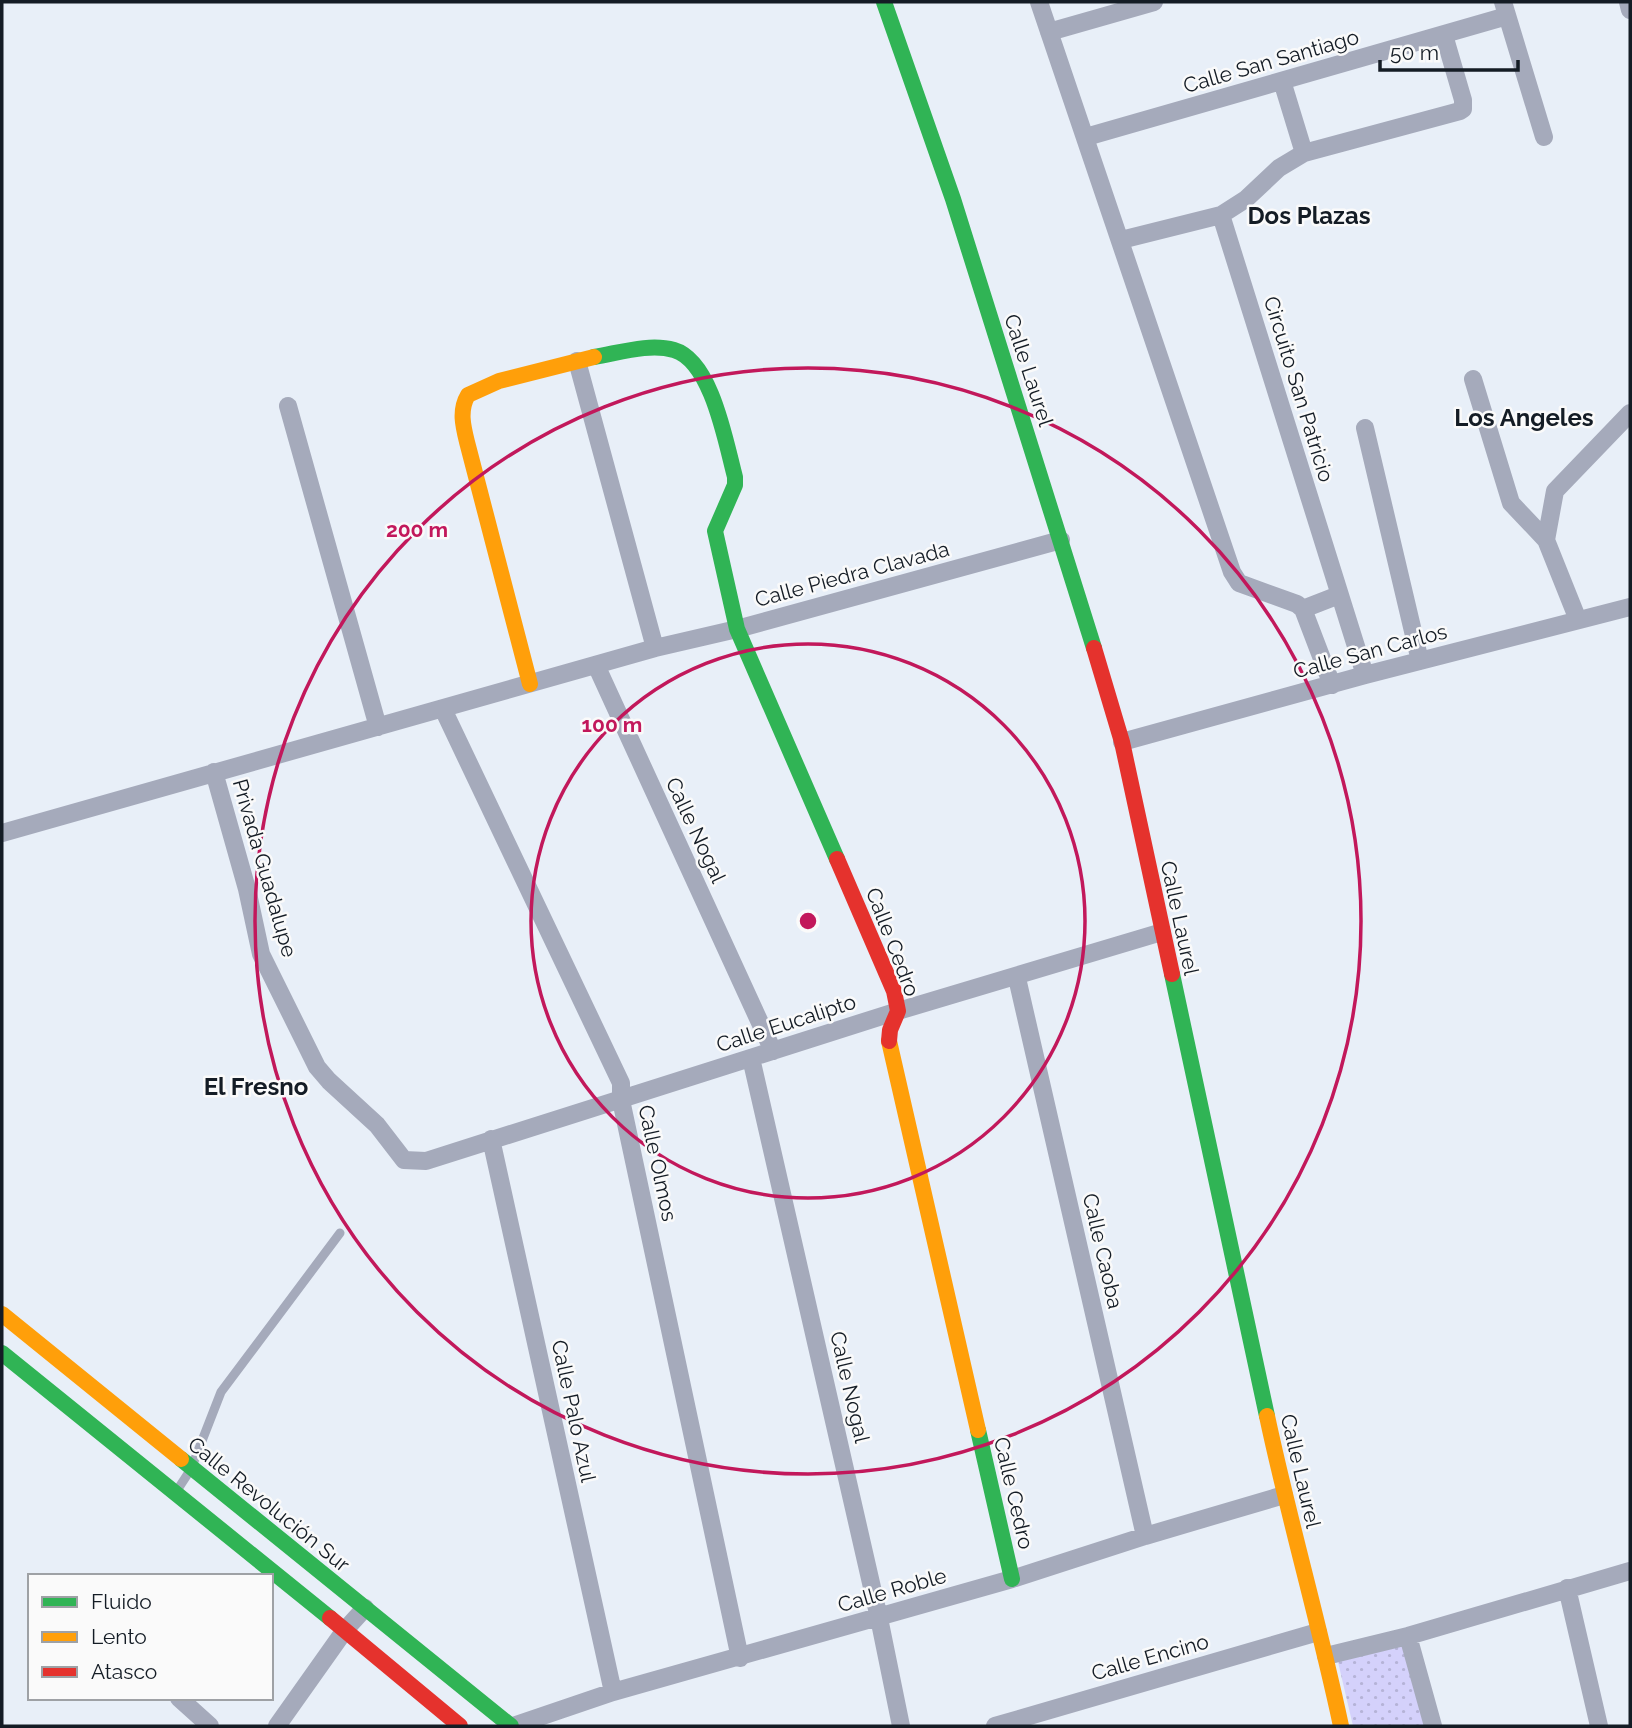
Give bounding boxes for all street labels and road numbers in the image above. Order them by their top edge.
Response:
street label: Calle San Santiago [1180,24,1362,98]
street label: Circuito San Patricio [1259,293,1339,485]
street label: Calle Laurel [999,311,1059,429]
street label: Calle Piedra Clavada [752,536,952,612]
street label: Calle San Carlos [1290,618,1450,684]
street label: Calle Nogal [661,773,731,887]
street label: Privada Guadalupe [228,776,302,960]
street label: Calle Laurel [1156,859,1204,978]
street label: Calle Cedro [861,884,925,1000]
street label: Calle Eucalipto [713,989,859,1057]
street label: Calle Olmos [633,1102,683,1224]
street label: Calle Caoba [1078,1191,1128,1311]
street label: Calle Nogal [825,1329,875,1445]
street label: Calle Palo Azul [547,1338,601,1485]
street label: Calle Laurel [1276,1412,1326,1531]
street label: Calle Revolución Sur [183,1431,355,1577]
street label: Calle Cedro [989,1435,1039,1551]
street label: Calle Roble [835,1563,949,1617]
street label: Calle Encino [1089,1628,1211,1686]

